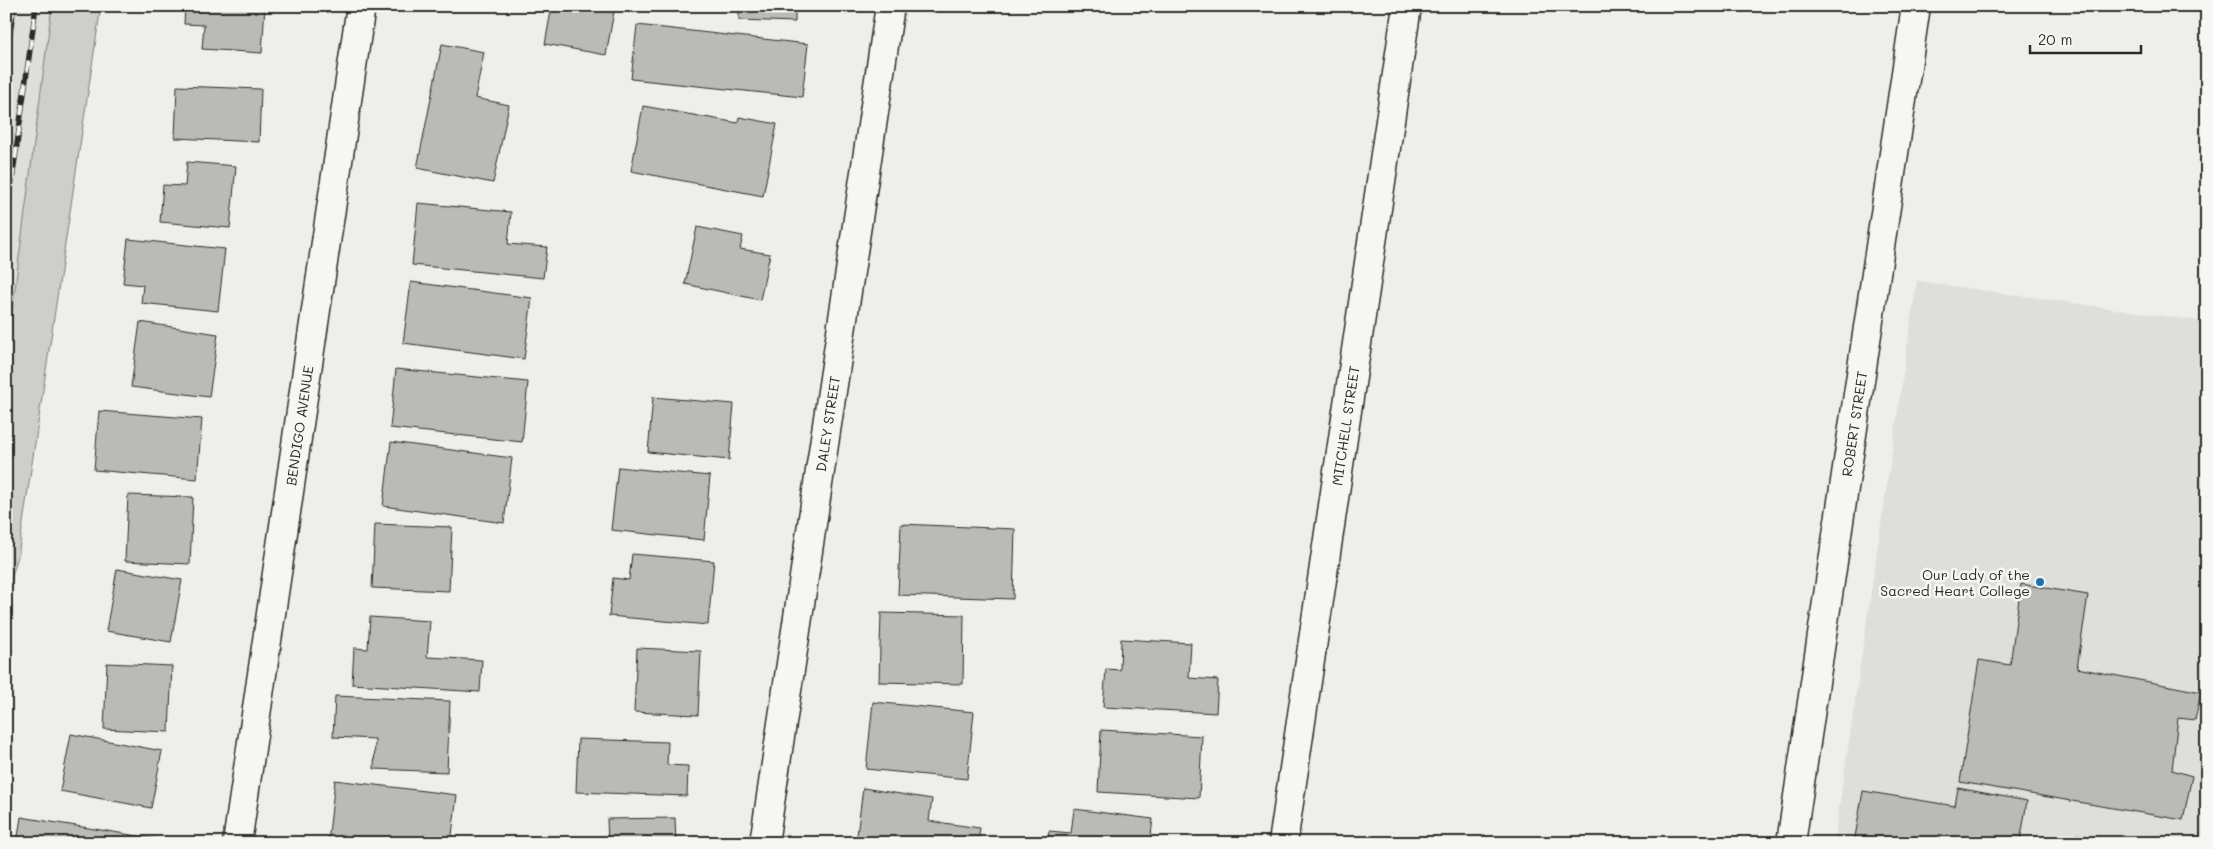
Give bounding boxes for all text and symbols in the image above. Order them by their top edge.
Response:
scale bar [2030,22,2142,54]
text: 20 m [2038,29,2072,49]
street label: BENDIGO AVENUE [281,364,317,487]
street label: MITCHELL STREET [1327,364,1363,487]
street label: ROBERT STREET [1836,369,1871,478]
street label: DALEY STREET [811,374,844,473]
place label: Our Lady of the Sacred Heart College [1880,565,2030,600]
marker: Our Lady of the Sacred Heart College [2034,576,2046,588]

